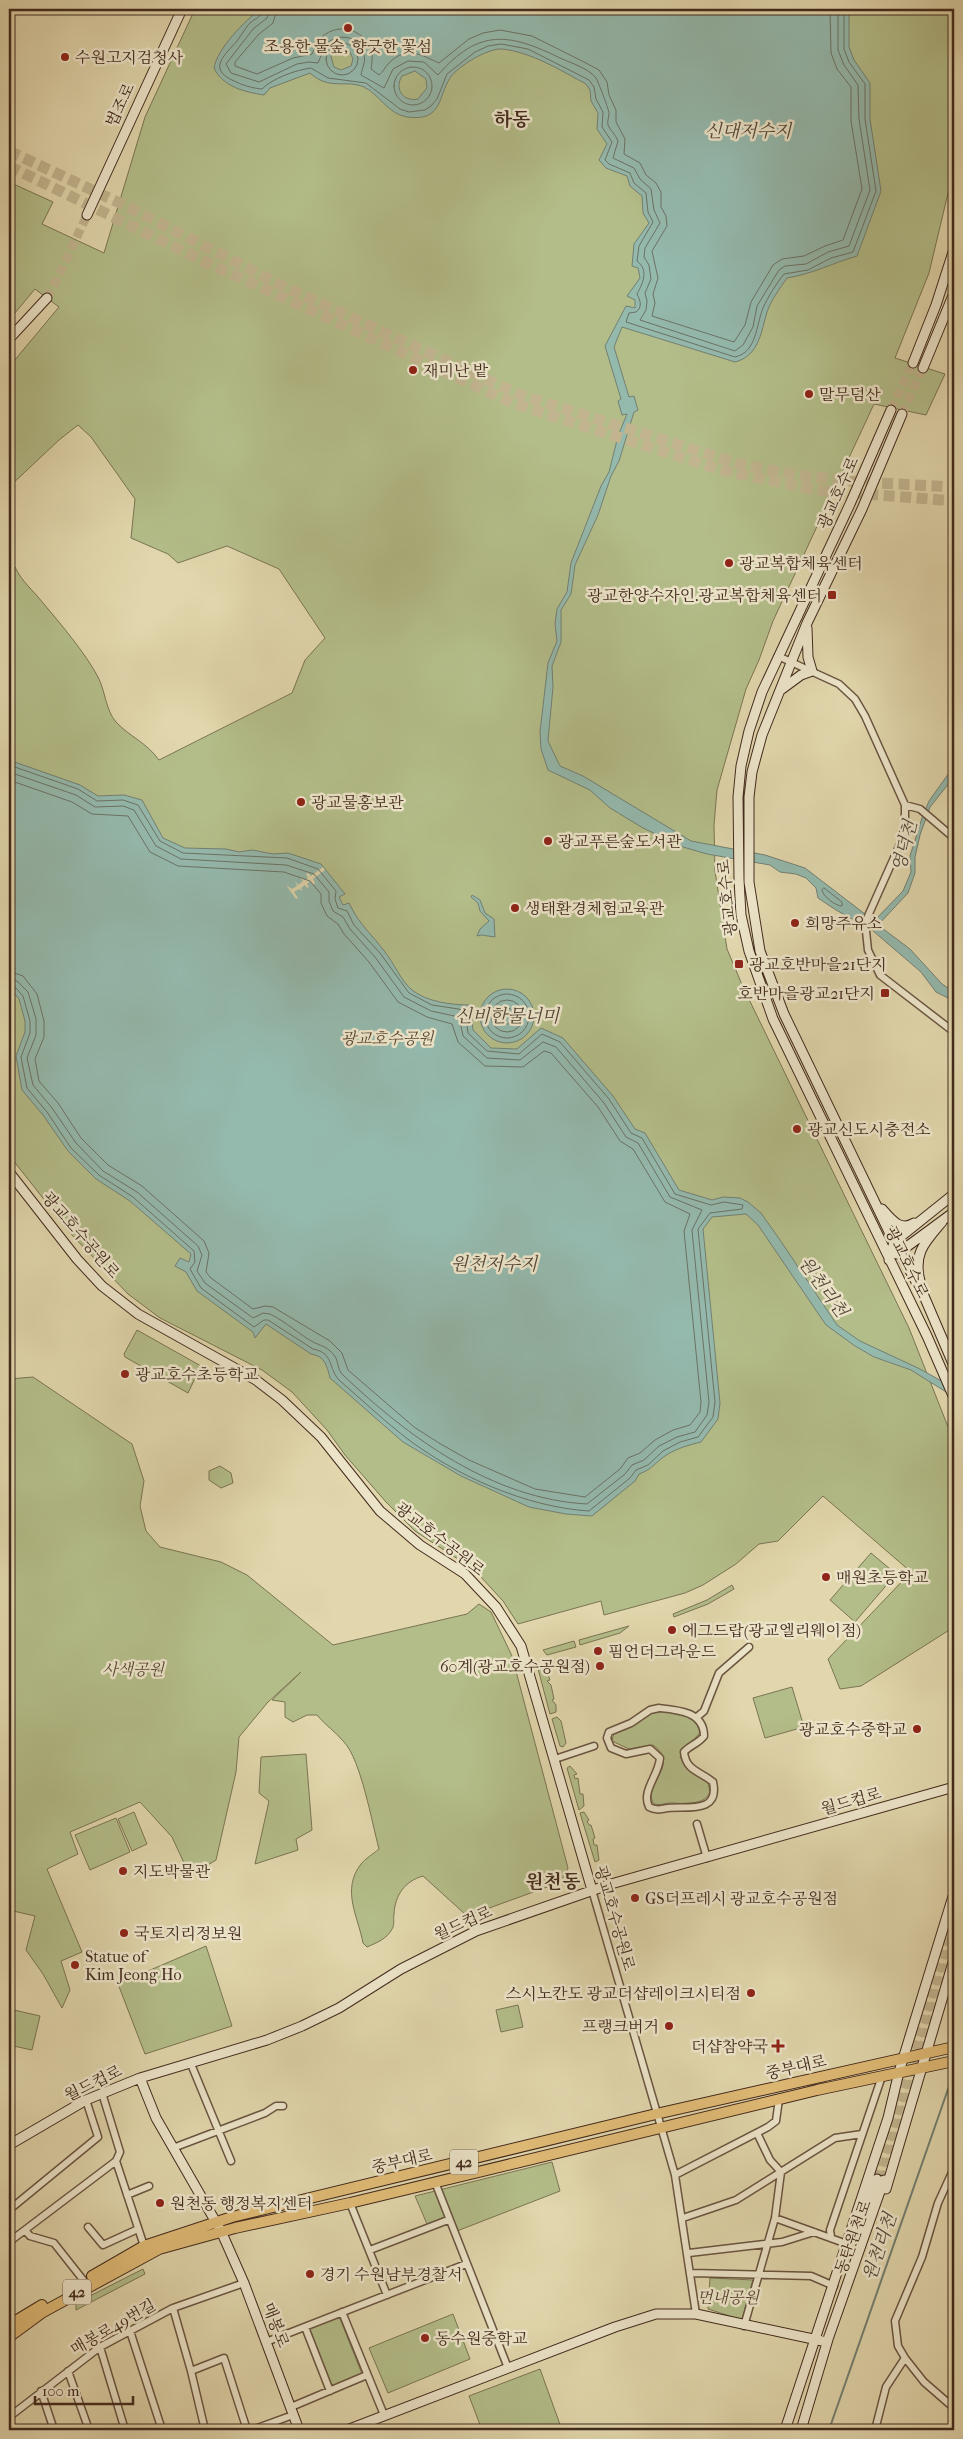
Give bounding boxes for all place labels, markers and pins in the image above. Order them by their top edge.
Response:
marker: 조용한 물숲, 향긋한 꽃섬 [342,22,354,34]
place label: 조용한 물숲, 향긋한 꽃섬 [264,37,432,56]
place label: 수원고지검청사 [75,48,184,67]
marker: 수원고지검청사 [59,51,71,63]
place label: 재미난 밭 [423,361,489,380]
marker: 재미난 밭 [407,364,419,376]
place label: 말무덤산 [819,385,881,404]
marker: 말무덤산 [803,388,815,400]
place label: 광교복합체육센터 [739,554,863,573]
marker: 광교복합체육센터 [723,557,735,569]
place label: 광교한양수자인.광교복합체육센터 [587,586,822,605]
marker: 광교한양수자인.광교복합체육센터 [826,589,838,601]
place label: 광교물홍보관 [311,793,404,812]
marker: 광교물홍보관 [295,796,307,808]
place label: 광교푸른숲도서관 [558,832,682,851]
marker: 광교푸른숲도서관 [542,835,554,847]
place label: 생태환경체험교육관 [525,899,665,918]
marker: 생태환경체험교육관 [509,902,521,914]
place label: 희망주유소 [805,914,882,933]
marker: 희망주유소 [789,917,801,929]
place label: 광교호반마을21단지 [749,955,887,974]
marker: 광교호반마을21단지 [733,958,745,970]
place label: 호반마을광교21단지 [737,984,875,1003]
marker: 호반마을광교21단지 [879,987,891,999]
place label: 광교신도시충전소 [807,1120,931,1139]
marker: 광교신도시충전소 [791,1123,803,1135]
place label: 광교호수초등학교 [135,1365,259,1384]
marker: 광교호수초등학교 [119,1368,131,1380]
place label: 매원초등학교 [836,1568,929,1587]
marker: 매원초등학교 [820,1571,832,1583]
place label: 에그드랍(광교엘리웨이점) [682,1621,861,1640]
marker: 에그드랍(광교엘리웨이점) [666,1624,678,1636]
place label: 핌언더그라운드 [608,1642,717,1661]
marker: 핌언더그라운드 [592,1645,604,1657]
place label: 60계(광교호수공원점) [440,1657,590,1676]
marker: 60계(광교호수공원점) [594,1660,606,1672]
place label: 광교호수중학교 [799,1720,907,1739]
marker: 광교호수중학교 [911,1723,923,1735]
place label: 지도박물관 [133,1862,211,1881]
marker: 지도박물관 [117,1865,129,1877]
place label: GS더프레시 광교호수공원점 [645,1889,838,1908]
marker: GS더프레시 광교호수공원점 [629,1892,641,1904]
place label: 국토지리정보원 [134,1924,242,1943]
marker: 국토지리정보원 [118,1927,130,1939]
place label: Statue of Kim Jeong Ho [85,1947,182,1984]
marker: Statue of Kim Jeong Ho [69,1959,81,1971]
place label: 스시노칸도 광교더샵레이크시티점 [506,1984,741,2003]
marker: 스시노칸도 광교더샵레이크시티점 [745,1987,757,1999]
place label: 프랭크버거 [582,2017,659,2036]
marker: 프랭크버거 [663,2020,675,2032]
place label: 더샵참약국 [691,2037,769,2056]
marker: 더샵참약국 [772,2040,784,2052]
place label: 원천동 행정복지센터 [170,2194,313,2213]
marker: 원천동 행정복지센터 [154,2197,166,2209]
place label: 경기 수원남부경찰서 [320,2265,463,2284]
marker: 경기 수원남부경찰서 [304,2268,316,2280]
place label: 동수원중학교 [435,2329,528,2348]
marker: 동수원중학교 [419,2332,431,2344]

